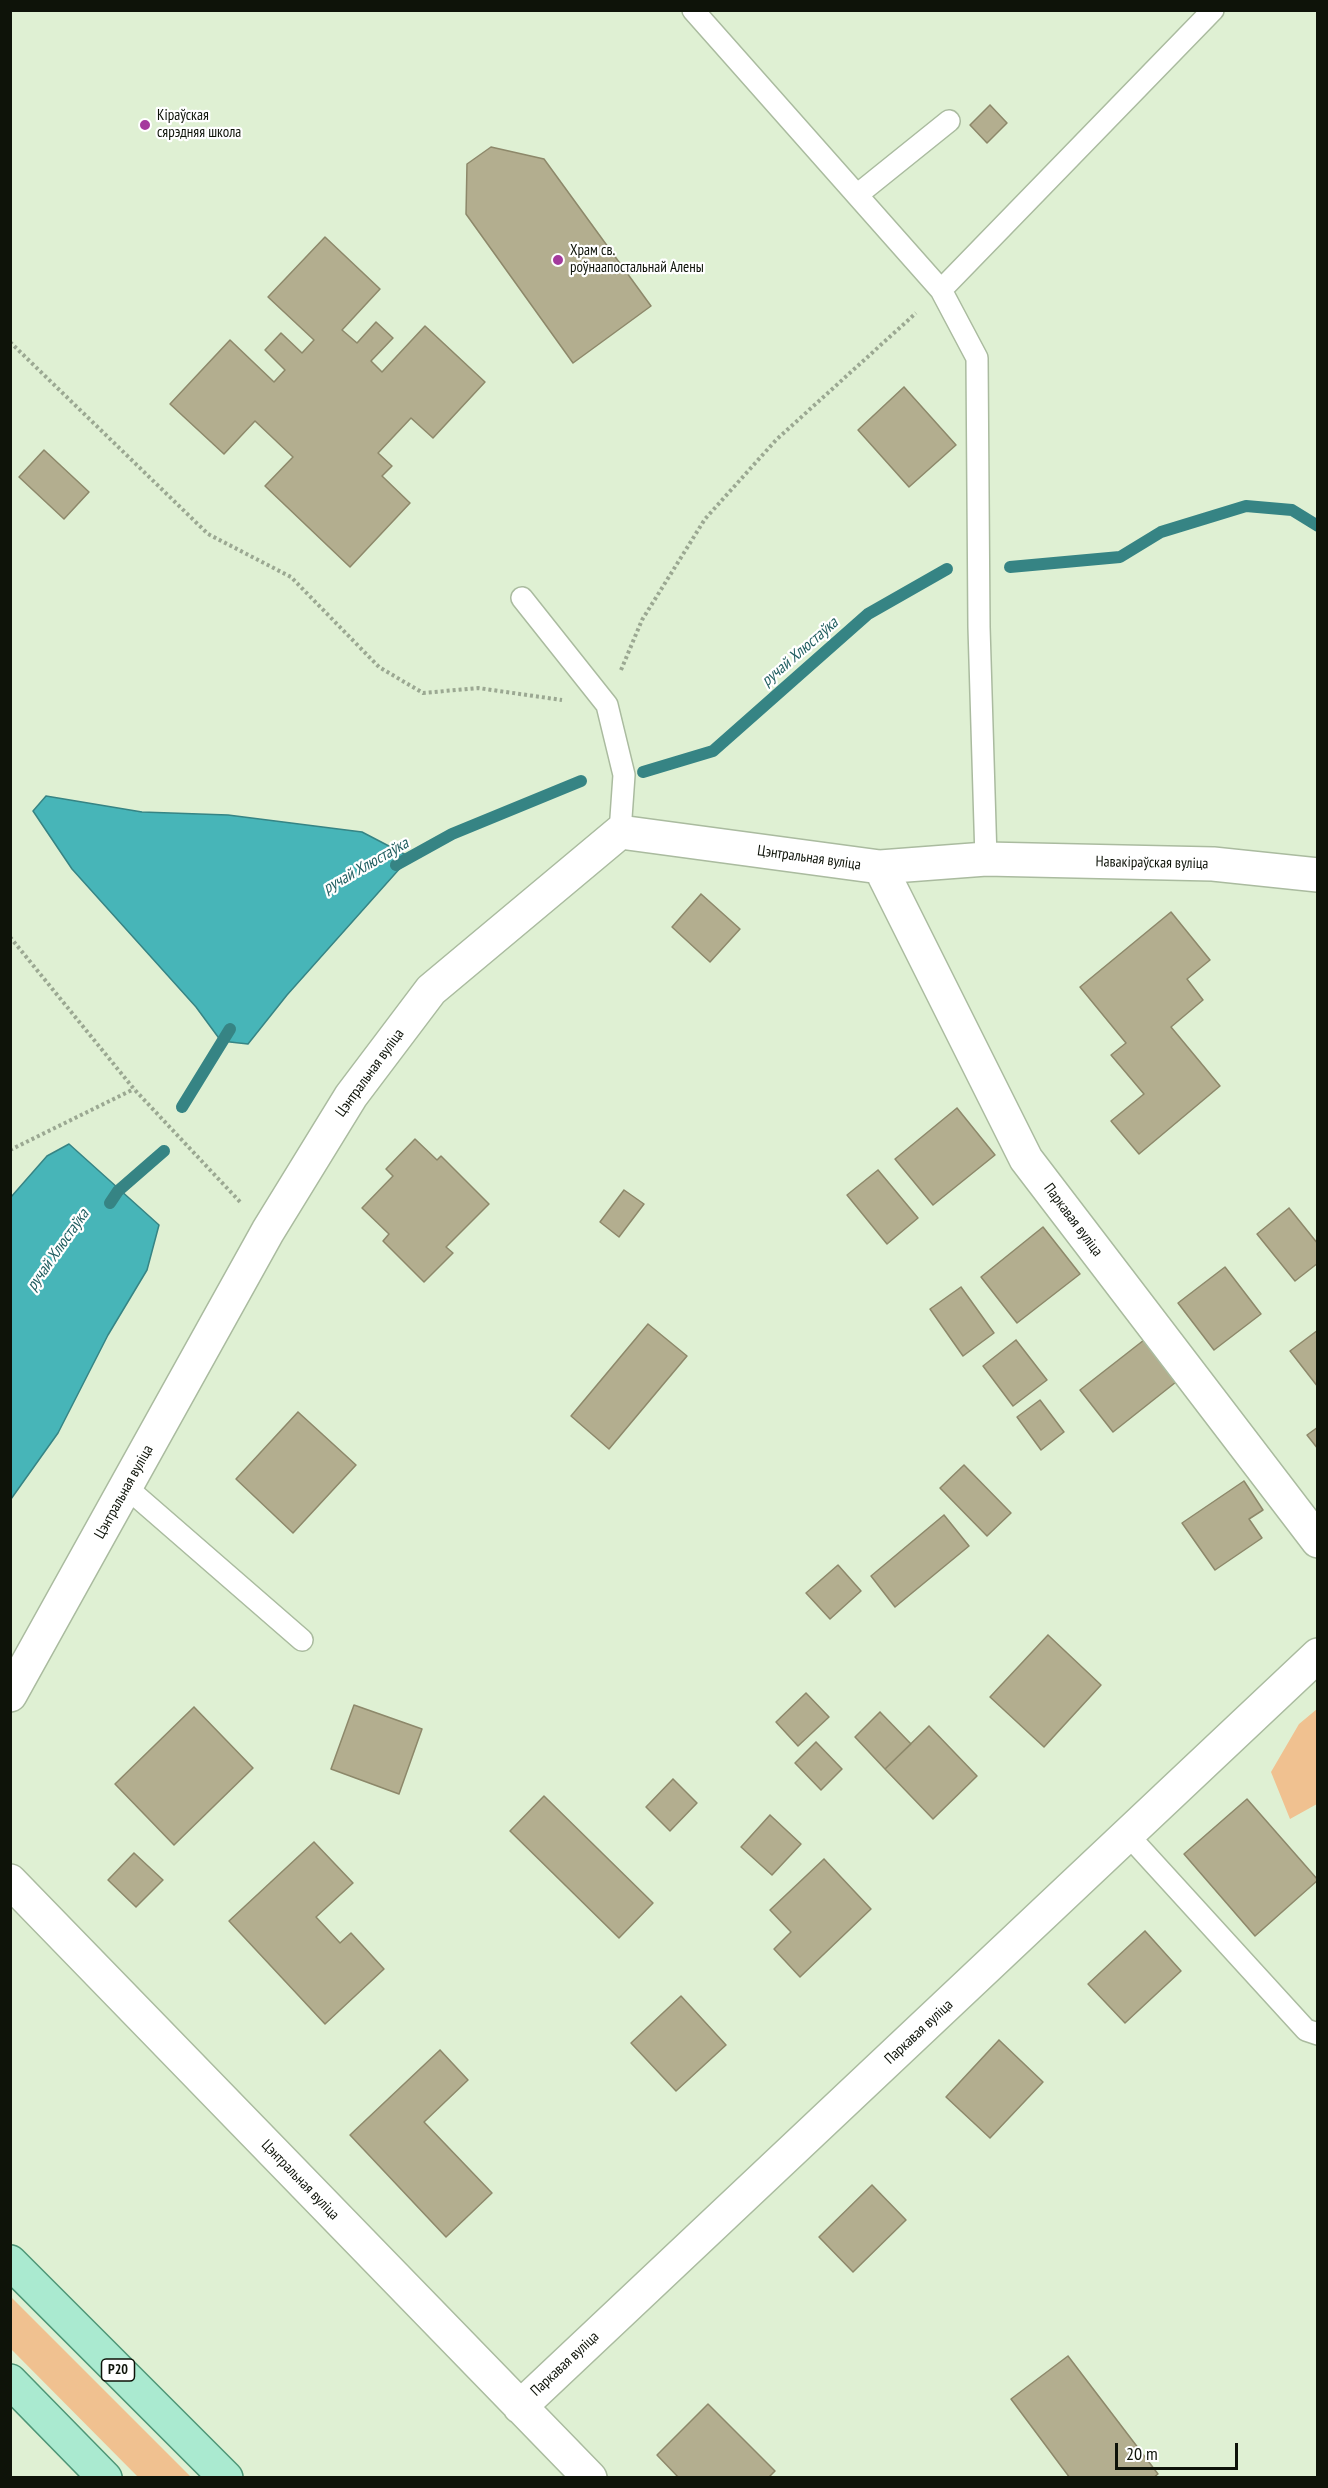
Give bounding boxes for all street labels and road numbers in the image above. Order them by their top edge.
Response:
street label: Цэнтральная вуліца [756,842,862,874]
street label: Навакіраўская вуліца [1095,853,1209,873]
street label: Цэнтральная вуліца [332,1025,408,1121]
street label: Паркавая вуліца [1040,1180,1106,1260]
street label: Цэнтральная вуліца [91,1442,157,1542]
street label: Паркавая вуліца [881,1996,957,2068]
street label: Цэнтральная вуліца [257,2136,343,2224]
street label: Паркавая вуліца [527,2328,603,2400]
road number: Р20 [102,2359,134,2381]

